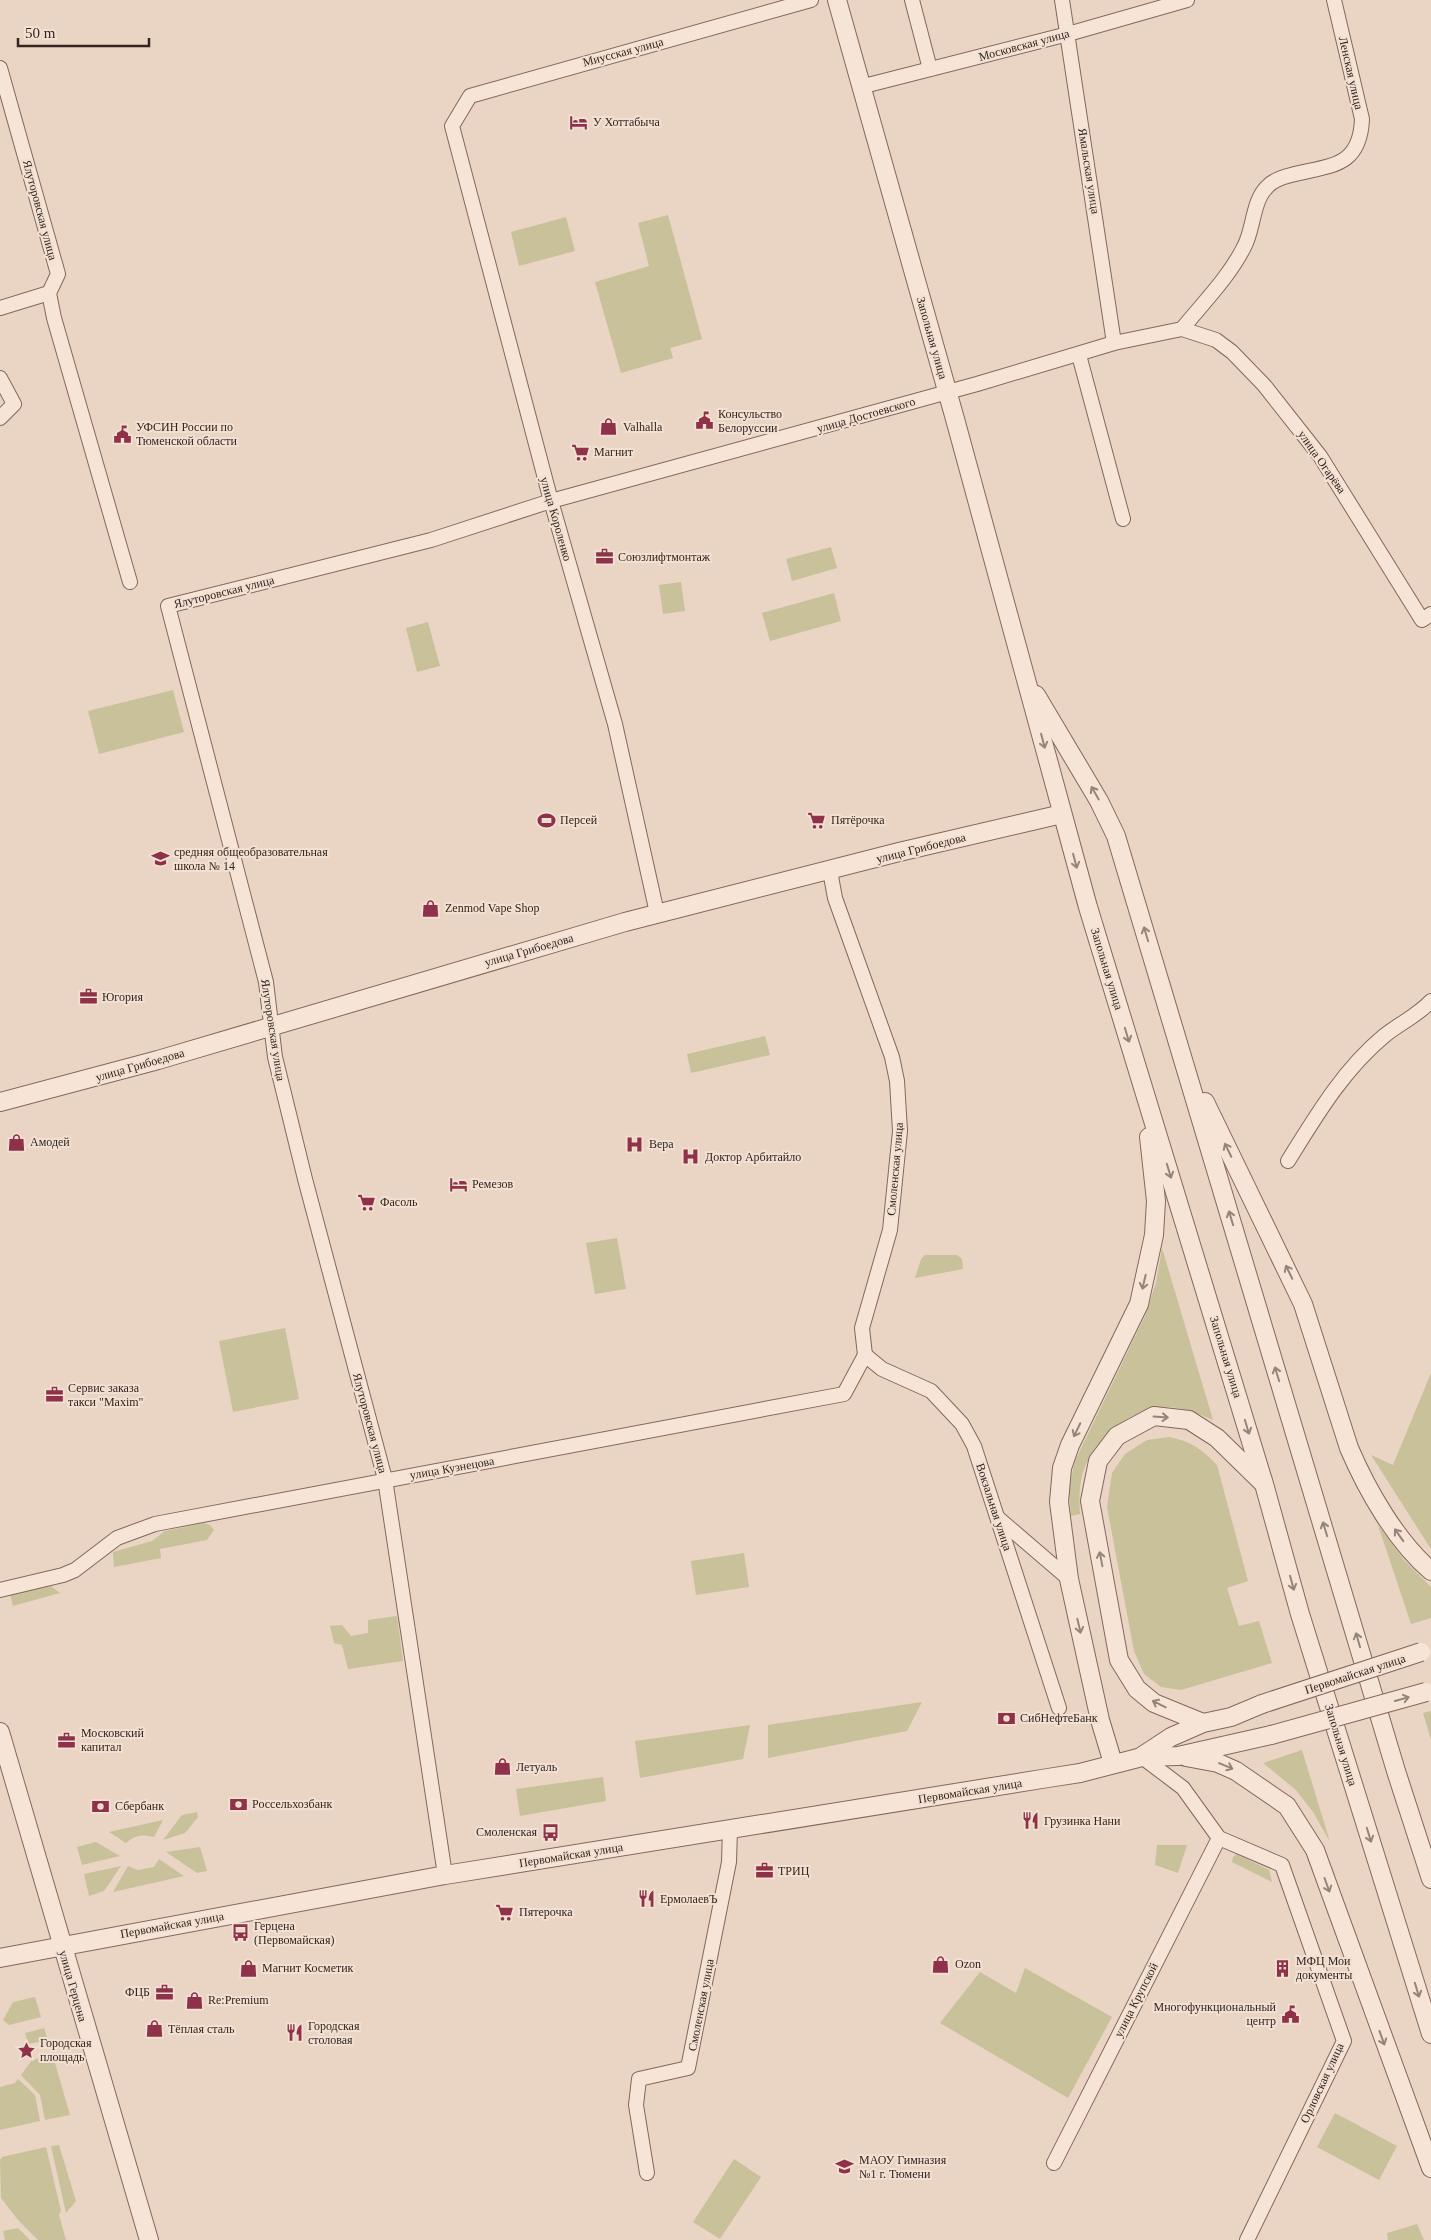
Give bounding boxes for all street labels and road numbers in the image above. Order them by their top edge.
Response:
street label: Московская улица [977,26,1072,64]
street label: Миусская улица [581,34,665,69]
street label: Ленская улица [1336,35,1366,111]
street label: Ямальская улица [1075,127,1103,216]
street label: Ялуторовская улица [20,158,60,262]
street label: Запольная улица [914,295,951,381]
street label: улица Достоевского [815,394,917,436]
street label: улица Огарёва [1295,428,1349,497]
street label: улица Короленко [537,475,575,563]
street label: Ялуторовская улица [172,573,276,611]
street label: улица Грибоедова [875,830,968,866]
street label: Запольная улица [1088,926,1126,1012]
street label: улица Грибоедова [483,930,576,969]
street label: Ялуторовская улица [258,978,288,1083]
street label: улица Грибоедова [94,1045,187,1084]
street label: Смоленская улица [884,1121,906,1216]
street label: Запольная улица [1207,1314,1245,1400]
street label: Ялуторовская улица [350,1371,390,1475]
street label: улица Кузнецова [409,1454,496,1482]
street label: Вокзальная улица [973,1461,1015,1553]
street label: Первомайская улица [1303,1651,1408,1697]
street label: Запольная улица [1322,1702,1360,1788]
street label: Первомайская улица [917,1776,1024,1806]
street label: Первомайская улица [518,1840,625,1870]
street label: Первомайская улица [119,1909,226,1941]
street label: улица Герцена [56,1949,90,2024]
street label: Смоленская улица [685,1957,717,2052]
street label: улица Крупской [1111,1960,1161,2040]
street label: Орловская улица [1297,2040,1347,2125]

